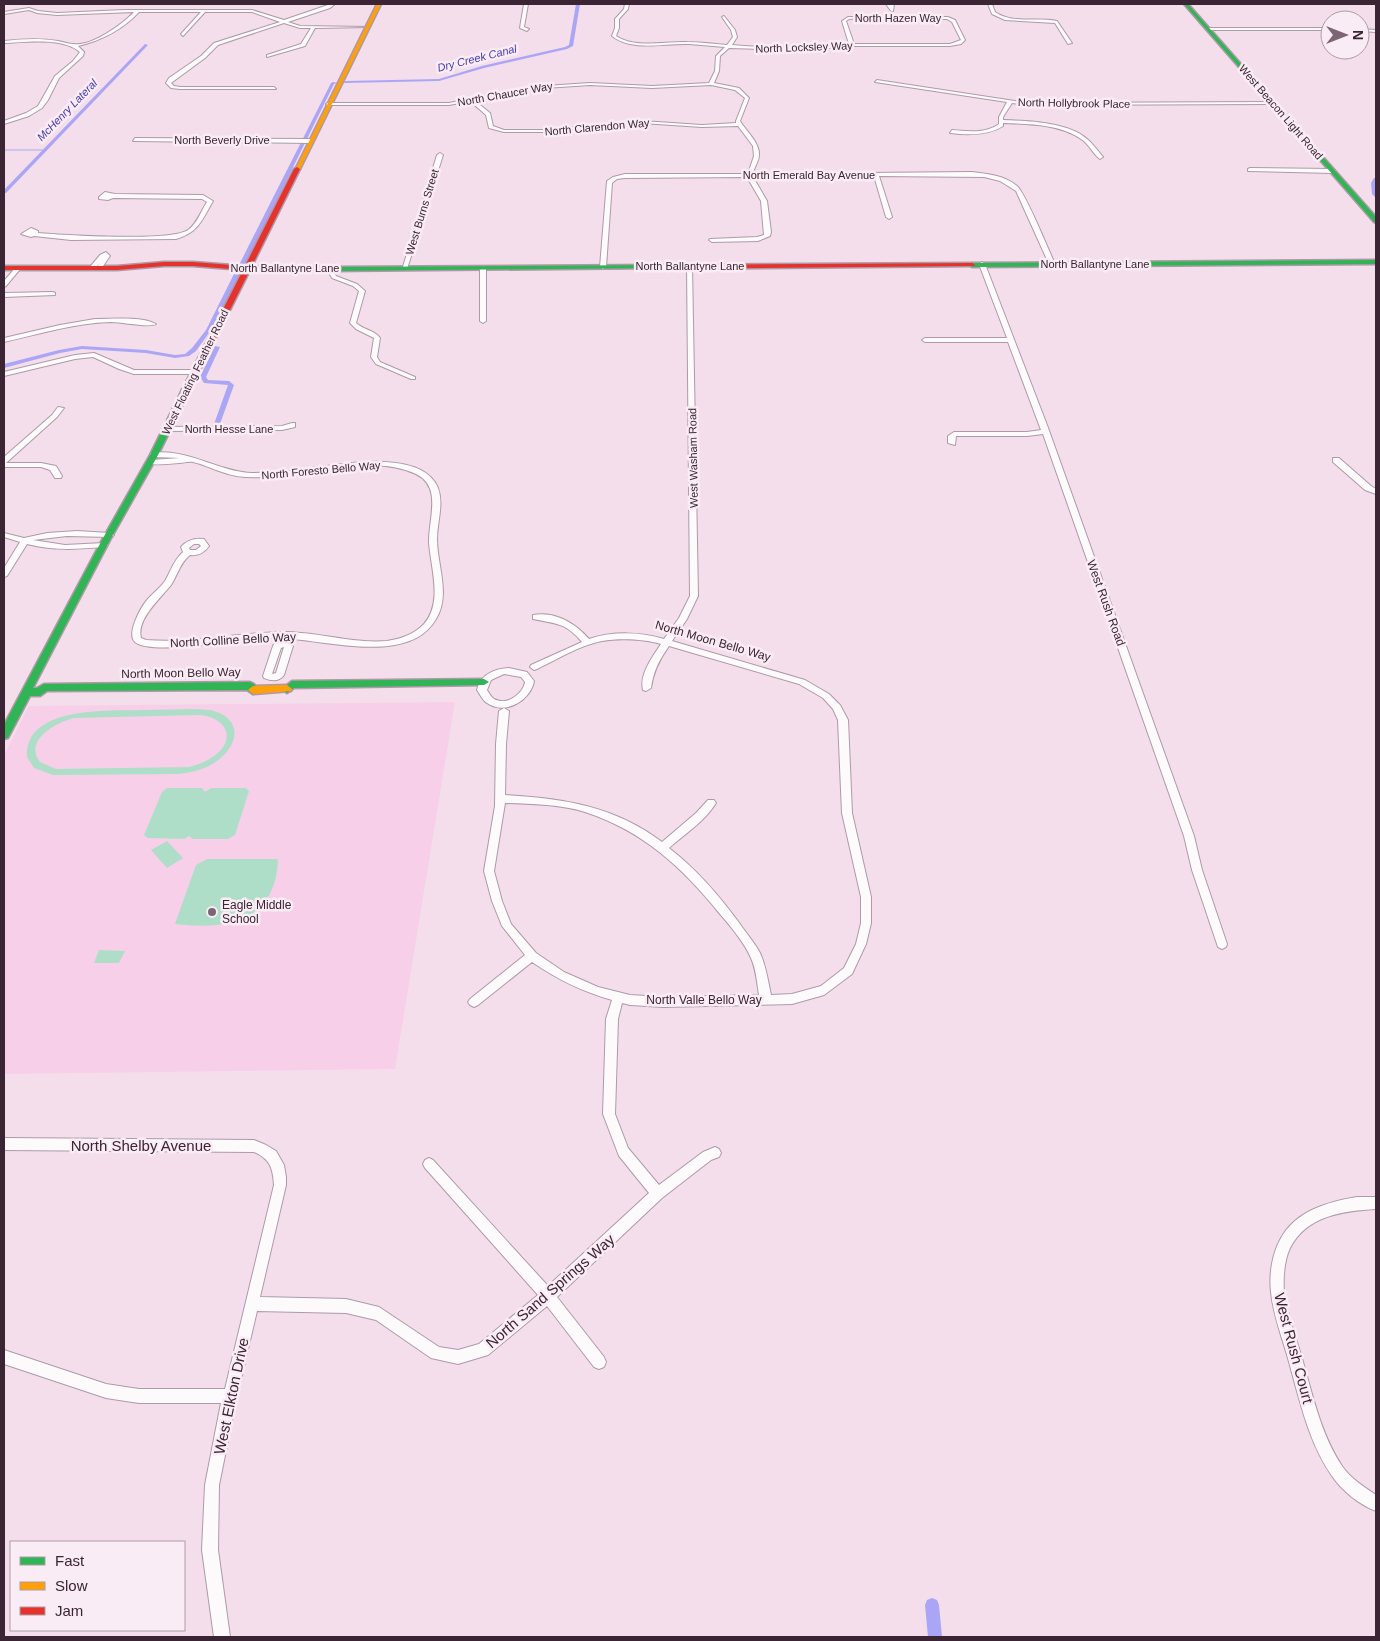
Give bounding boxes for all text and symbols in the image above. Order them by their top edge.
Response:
north arrow [1320,10,1370,60]
street label: North Hazen Way [855,12,942,24]
text: N [1350,30,1366,40]
street label: North Locksley Way [755,39,853,55]
water label: Dry Creek Canal [436,42,518,74]
street label: West Beacon Light Road [1237,62,1325,162]
water label: McHenry Lateral [35,76,100,143]
street label: North Chaucer Way [457,80,554,108]
street label: North Hollybrook Place [1018,96,1130,110]
street label: North Clarendon Way [544,116,651,138]
street label: North Beverly Drive [174,134,270,146]
street label: West Burns Street [403,168,441,256]
street label: North Emerald Bay Avenue [743,169,875,181]
street label: North Ballantyne Lane [1041,258,1149,270]
street label: North Ballantyne Lane [636,260,744,272]
street label: North Ballantyne Lane [231,262,339,274]
street label: West Floating Feather Road [159,308,231,436]
street label: West Washam Road [686,408,700,508]
street label: North Hesse Lane [185,423,273,435]
street label: North Foresto Bello Way [261,459,381,481]
street label: West Rush Road [1084,558,1128,648]
street label: North Moon Bello Way [654,618,772,664]
street label: North Colline Bello Way [170,630,296,650]
street label: North Moon Bello Way [121,665,241,681]
place label: Eagle Middle School [222,898,292,926]
marker: Eagle Middle School [206,906,218,918]
street label: North Valle Bello Way [646,993,762,1007]
street label: North Shelby Avenue [71,1137,211,1154]
street label: North Sand Springs Way [482,1230,618,1351]
street label: West Rush Court [1271,1291,1317,1406]
street label: West Elkton Drive [210,1336,252,1456]
legend [10,1541,185,1631]
text: Fast [55,1552,85,1569]
text: Slow [55,1577,88,1594]
text: Jam [55,1602,83,1619]

